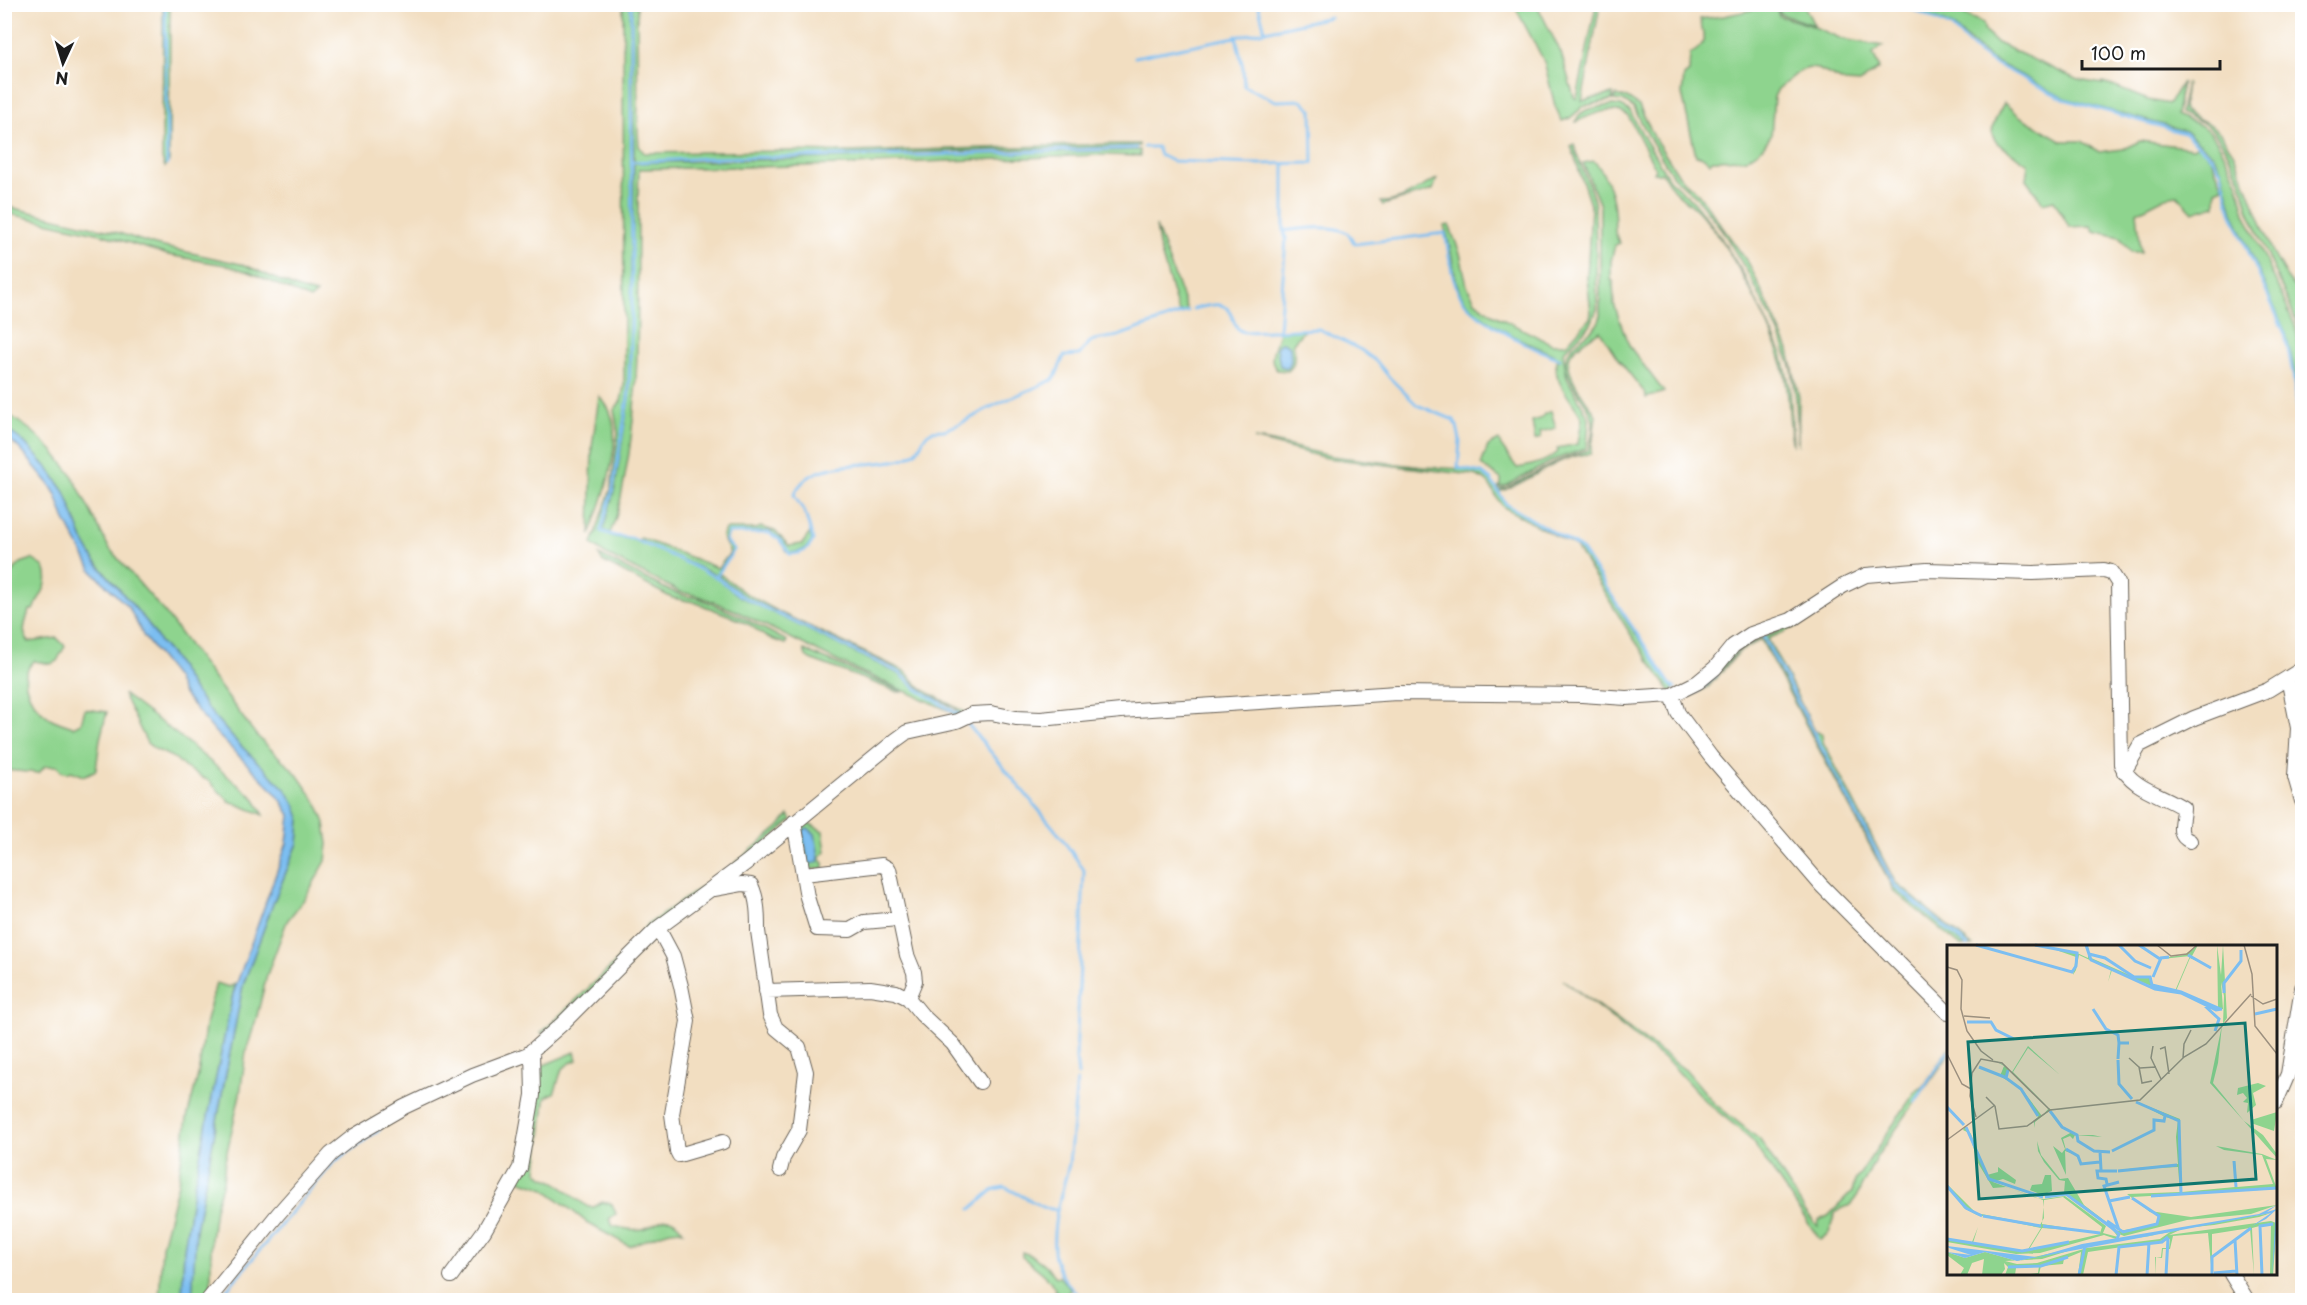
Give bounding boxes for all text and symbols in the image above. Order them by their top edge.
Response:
north arrow [33,33,93,93]
scale bar [2082,33,2220,71]
text: 100 m [2091,39,2146,66]
text: N [55,67,69,91]
inset map [1947,945,2277,1275]

